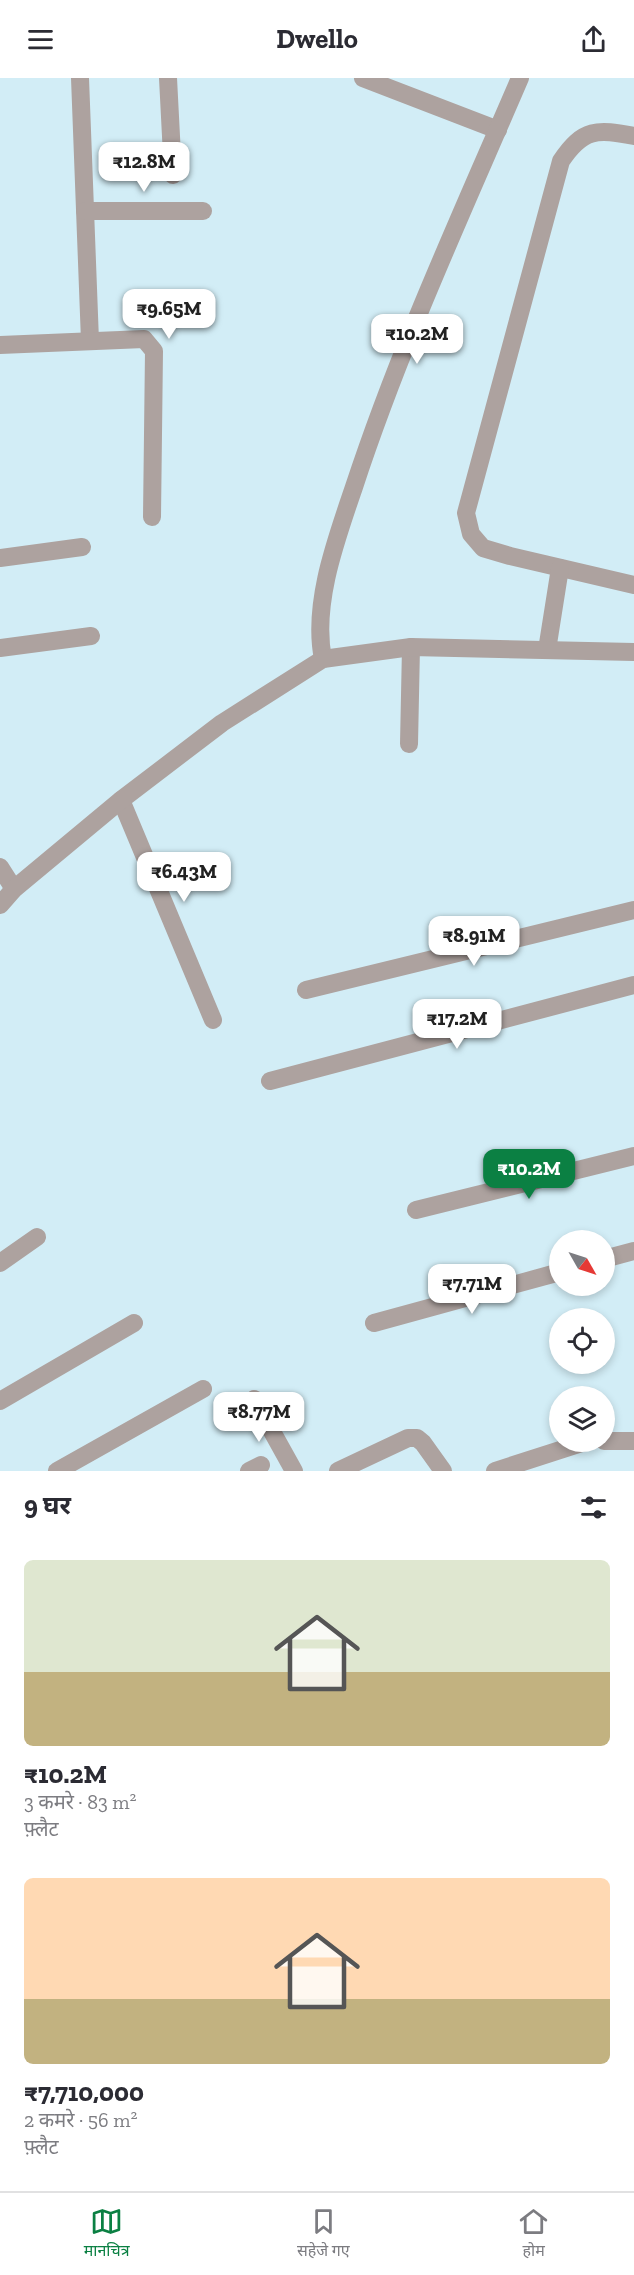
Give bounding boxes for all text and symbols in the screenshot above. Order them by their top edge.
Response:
icon: menu [24,23,57,56]
text: Dwello [276,23,358,55]
icon: share [577,23,610,56]
pin: ₹12.8M [95,142,193,193]
text: ₹12.8M [113,149,175,173]
pin: ₹9.65M [120,289,218,340]
text: ₹9.65M [137,296,201,320]
pin: ₹10.2M [368,314,466,365]
text: ₹10.2M [385,321,449,345]
pin: ₹6.43M [135,852,233,903]
text: ₹6.43M [151,859,217,883]
pin: ₹8.91M [425,916,523,967]
text: ₹8.91M [443,923,505,947]
pin: ₹17.2M [408,999,506,1050]
text: ₹17.2M [427,1006,487,1030]
pin: ₹10.2M [480,1149,578,1200]
text: ₹10.2M [497,1156,561,1180]
north arrow [549,1230,615,1296]
map controls [549,1230,615,1452]
pin: ₹7.71M [423,1264,521,1315]
text: ₹7.71M [442,1271,502,1295]
button: locate [549,1308,615,1374]
button: layers [549,1386,615,1452]
pin: ₹8.77M [210,1392,308,1443]
text: ₹8.77M [227,1399,291,1423]
text: 9 घर [24,1489,71,1521]
icon: filters [577,1491,610,1524]
icon: home [263,1599,371,1707]
text: ₹10.2M [24,1758,107,1790]
text: 3 कमरे · 83 m² [24,1790,137,1814]
text: फ़्लैट [24,1817,59,1841]
icon: home [263,1917,371,2025]
text: ₹7,710,000 [24,2076,144,2108]
text: 2 कमरे · 56 m² [24,2108,137,2132]
text: फ़्लैट [24,2135,59,2159]
tab: मानचित्र [84,2205,129,2263]
tab: सहेजे गए [297,2205,350,2263]
tab: होम [517,2205,550,2263]

